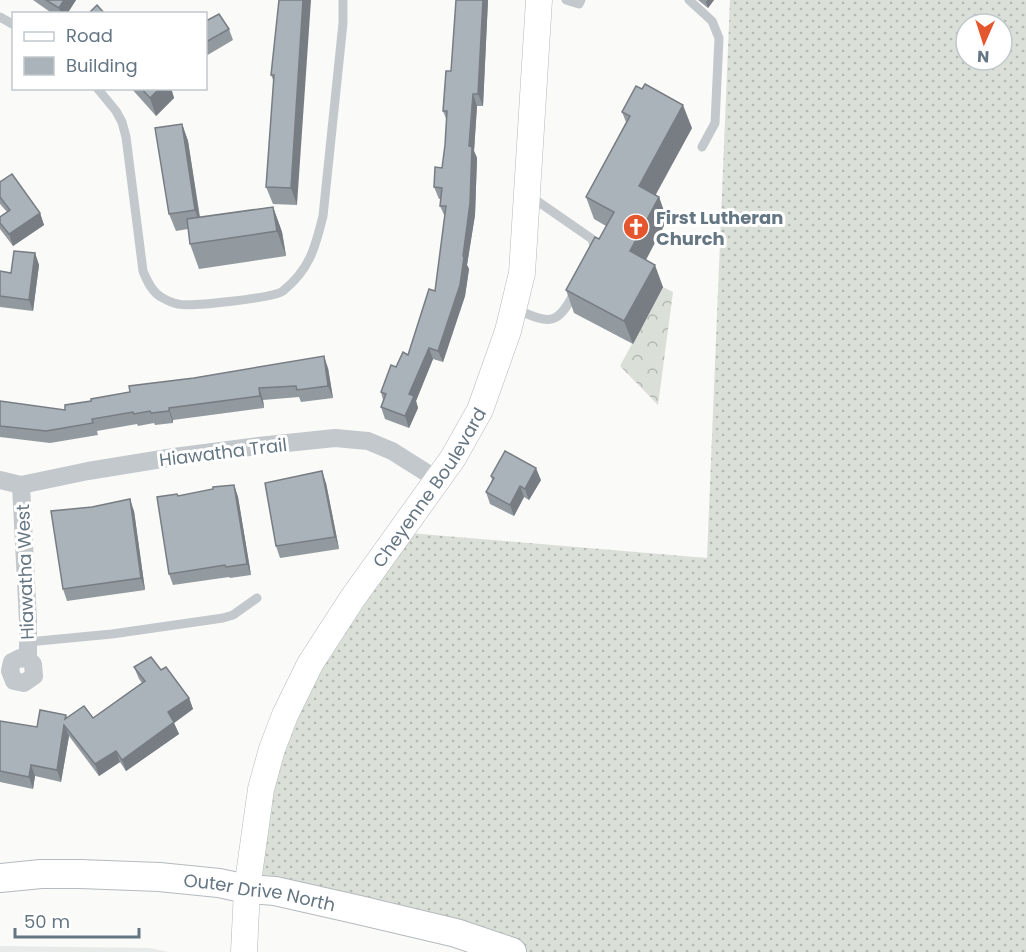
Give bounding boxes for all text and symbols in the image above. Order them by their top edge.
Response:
legend [12,12,207,90]
north arrow [954,12,1014,72]
text: Road [66,23,113,48]
text: N [977,45,990,68]
text: Building [66,53,138,78]
place label: First Lutheran Church [656,205,783,251]
church icon: First Lutheran Church [621,212,651,242]
street label: Cheyenne Boulevard [366,403,492,572]
street label: Hiawatha Trail [158,432,288,472]
street label: Hiawatha West [10,504,40,640]
street label: Outer Drive North [182,867,338,917]
scale bar [15,901,140,939]
text: 50 m [24,909,70,934]

